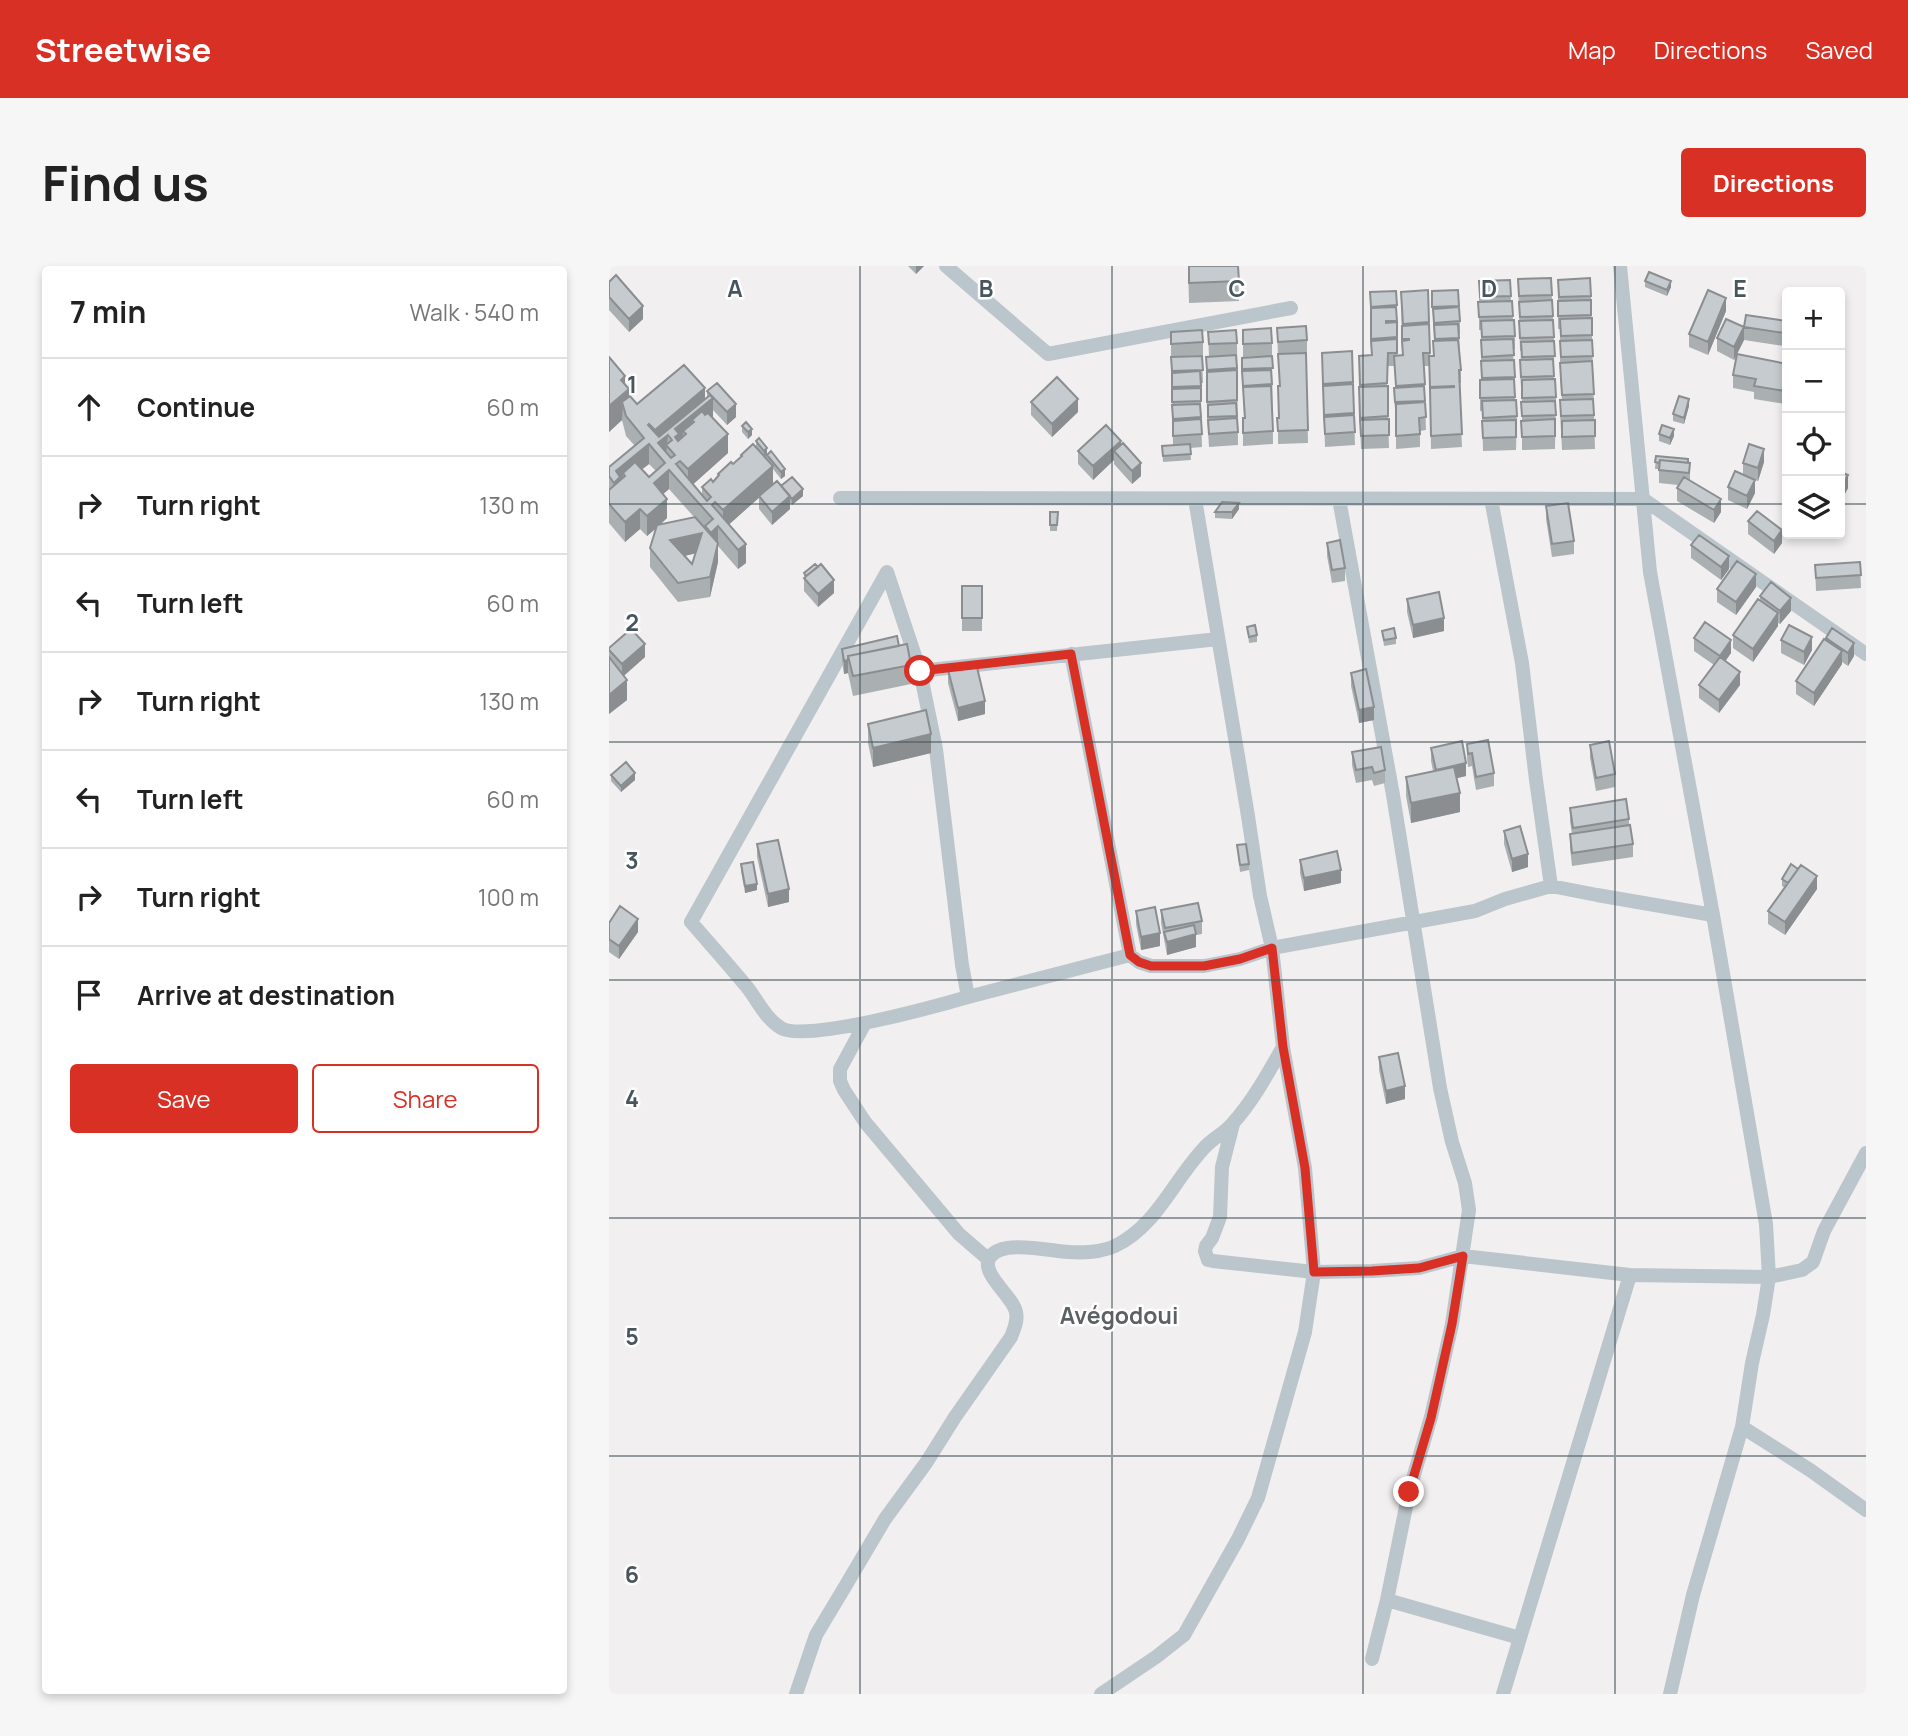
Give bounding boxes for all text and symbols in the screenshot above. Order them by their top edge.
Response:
text: Streetwise [35,27,211,72]
text: Map [1568,33,1616,66]
text: Directions [1654,33,1767,66]
text: Saved [1805,33,1873,66]
button: Directions [1681,148,1866,217]
text: Find us [42,149,209,216]
text: A [727,272,743,304]
text: B [979,272,993,304]
text: C [1229,272,1246,304]
text: D [1481,272,1497,304]
text: E [1733,272,1747,304]
map controls [1782,287,1845,539]
button: + [1782,287,1845,350]
text: 7 min [70,291,146,332]
text: Walk · 540 m [410,296,539,328]
button: − [1782,350,1845,413]
text: 1 [627,368,637,400]
icon: ahead [70,388,108,426]
text: Continue [137,389,255,425]
text: 60 m [487,391,539,423]
button: locate [1782,413,1845,476]
button: layers [1782,476,1845,539]
icon: right [70,486,108,524]
text: Turn right [137,487,261,523]
text: 130 m [479,489,539,521]
icon: left [70,584,108,622]
text: Turn left [137,585,244,621]
text: 60 m [487,587,539,619]
text: 2 [625,606,639,638]
route start [904,655,935,686]
icon: right [70,682,108,720]
text: Turn right [137,683,261,719]
text: 130 m [479,685,539,717]
icon: left [70,780,108,818]
text: Turn left [137,781,244,817]
text: 60 m [487,783,539,815]
text: 3 [625,844,639,876]
icon: right [70,878,108,916]
text: Turn right [137,879,261,915]
text: 100 m [478,881,539,913]
icon: arrive [70,976,108,1014]
text: Arrive at destination [137,977,395,1013]
button: Save [70,1064,298,1133]
button: Share [312,1064,539,1133]
text: 4 [625,1082,639,1114]
district label: Avégodoui [1060,1299,1178,1331]
text: 5 [625,1320,639,1352]
route end [1393,1476,1424,1507]
text: 6 [625,1558,639,1590]

